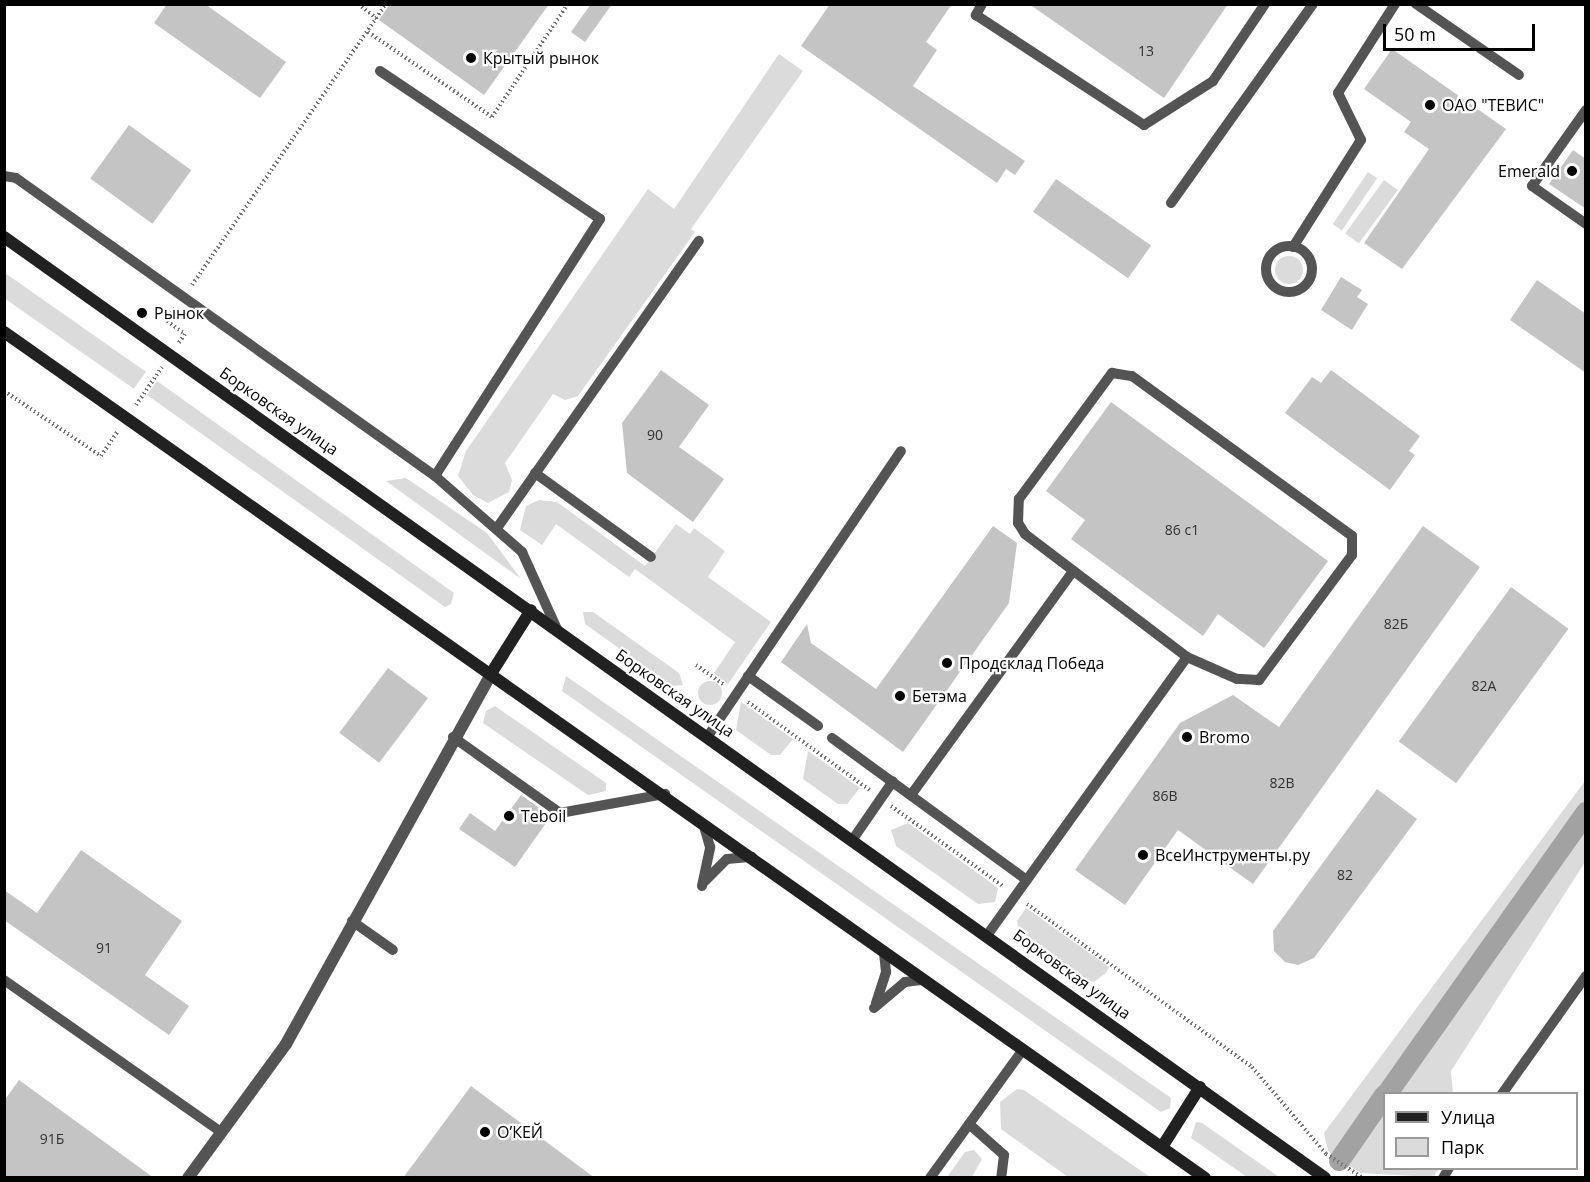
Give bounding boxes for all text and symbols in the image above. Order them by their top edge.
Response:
scale bar [1386,12,1538,50]
text: 50 m [1394,22,1436,46]
house number: 13 [1138,43,1154,59]
place label: Крытый рынок [483,48,599,68]
marker: Крытый рынок [464,51,478,65]
place label: ОАО "ТЕВИС" [1442,95,1544,115]
marker: ОАО "ТЕВИС" [1423,98,1437,112]
place label: Emerald [1498,161,1560,181]
marker: Emerald [1565,164,1579,178]
place label: Рынок [154,303,204,323]
marker: Рынок [135,306,149,320]
street label: Борковская улица [216,363,342,459]
house number: 90 [647,427,663,443]
house number: 86 c1 [1165,522,1199,538]
house number: 82Б [1384,616,1408,632]
street label: Борковская улица [612,645,738,741]
place label: Продсклад Победа [959,653,1104,673]
marker: Продсклад Победа [940,656,954,670]
house number: 82А [1472,678,1496,694]
place label: Бетэма [912,686,967,706]
marker: Бетэма [893,689,907,703]
place label: Bromo [1199,727,1250,747]
marker: Bromo [1180,730,1194,744]
house number: 82В [1269,775,1295,791]
house number: 86В [1152,788,1178,804]
place label: Teboil [521,806,566,826]
marker: Teboil [502,809,516,823]
place label: ВсеИнструменты.ру [1155,845,1310,865]
marker: ВсеИнструменты.ру [1136,848,1150,862]
house number: 82 [1337,867,1353,883]
street label: Борковская улица [1010,925,1134,1023]
house number: 91 [96,940,112,956]
legend [1383,1092,1578,1170]
text: Улица [1441,1105,1495,1129]
place label: О’КЕЙ [497,1122,543,1142]
marker: О’КЕЙ [478,1125,492,1139]
house number: 91Б [40,1131,64,1147]
text: Парк [1441,1135,1484,1159]

